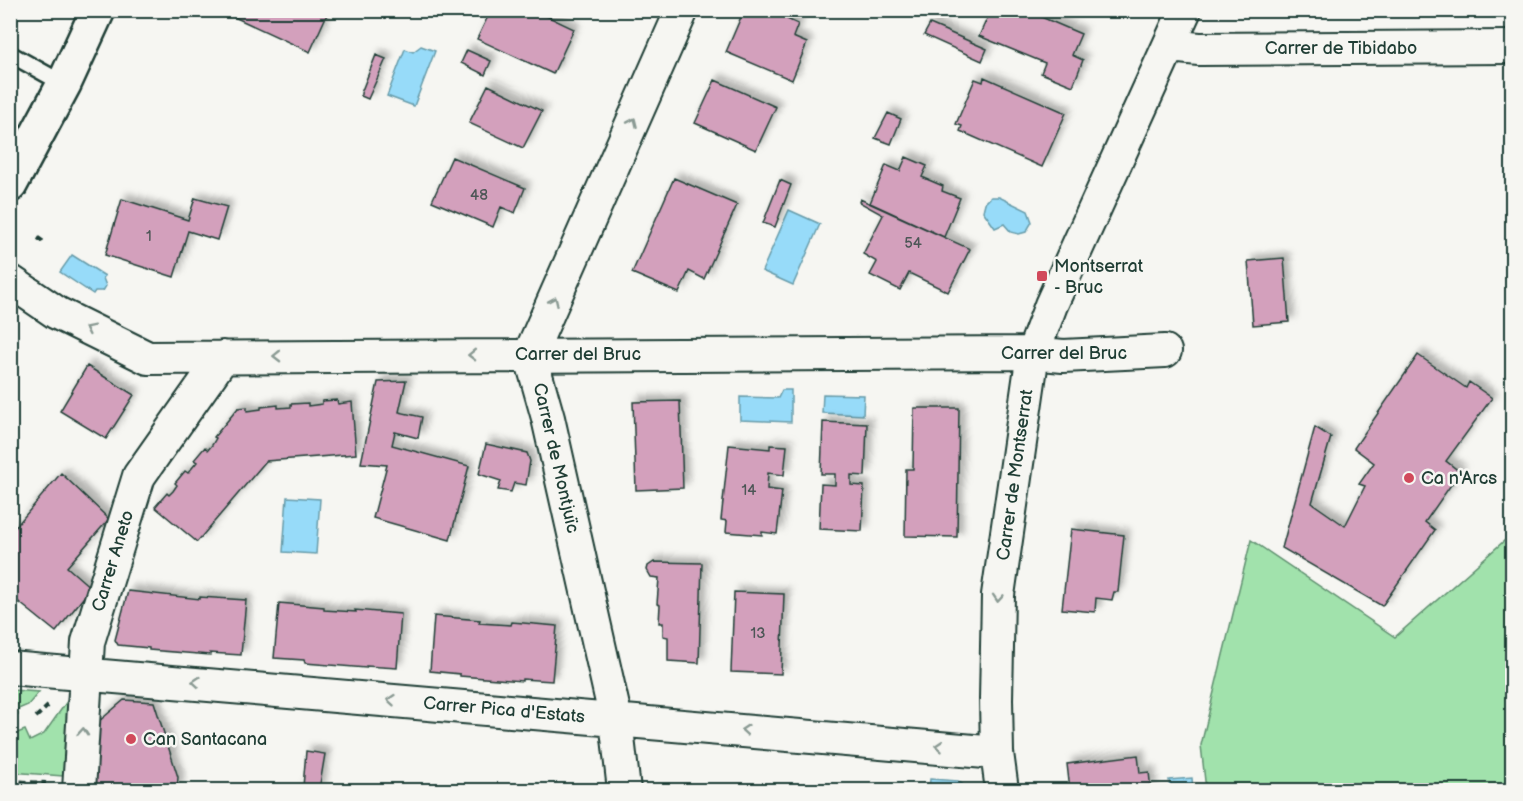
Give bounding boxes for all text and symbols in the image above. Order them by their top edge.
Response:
street label: Carrer de Tibidabo [1265,38,1417,59]
one-way arrow [626,118,638,129]
house number: 48 [470,186,488,205]
house number: 1 [146,227,152,246]
house number: 54 [904,234,922,253]
place label: Montserrat - Bruc [1054,256,1144,298]
marker: Montserrat - Bruc [1035,269,1049,283]
one-way arrow [547,296,559,307]
one-way arrow [84,324,95,336]
street label: Carrer del Bruc [1001,343,1127,364]
street label: Carrer del Bruc [515,344,641,365]
one-way arrow [467,349,476,361]
one-way arrow [272,350,281,363]
street label: Carrer de Montjuïc [529,381,583,535]
street label: Carrer de Montserrat [993,388,1037,562]
place label: Ca n'Arcs [1421,468,1497,489]
marker: Ca n'Arcs [1402,471,1416,485]
house number: 14 [742,481,756,500]
street label: Carrer Aneto [88,508,138,614]
one-way arrow [992,593,1005,602]
house number: 13 [750,624,766,643]
one-way arrow [192,676,201,689]
street label: Carrer Pica d'Estats [422,692,586,728]
one-way arrow [386,694,395,707]
one-way arrow [740,724,749,737]
one-way arrow [76,728,89,737]
place label: Can Santacana [143,729,267,750]
marker: Can Santacana [124,732,138,746]
one-way arrow [935,740,944,753]

